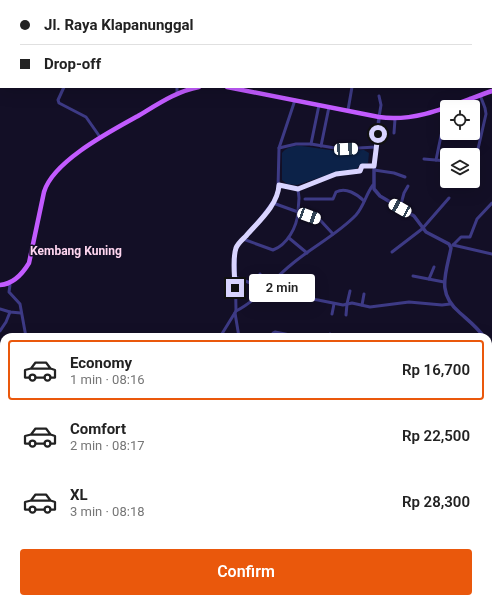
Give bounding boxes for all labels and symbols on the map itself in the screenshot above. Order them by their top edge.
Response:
route start [369,125,387,143]
car [334,142,358,156]
car [387,197,413,219]
car [296,206,322,226]
district label: Kembang Kuning [30,244,122,258]
callout: 2 min [249,274,315,302]
route end [226,279,244,297]

